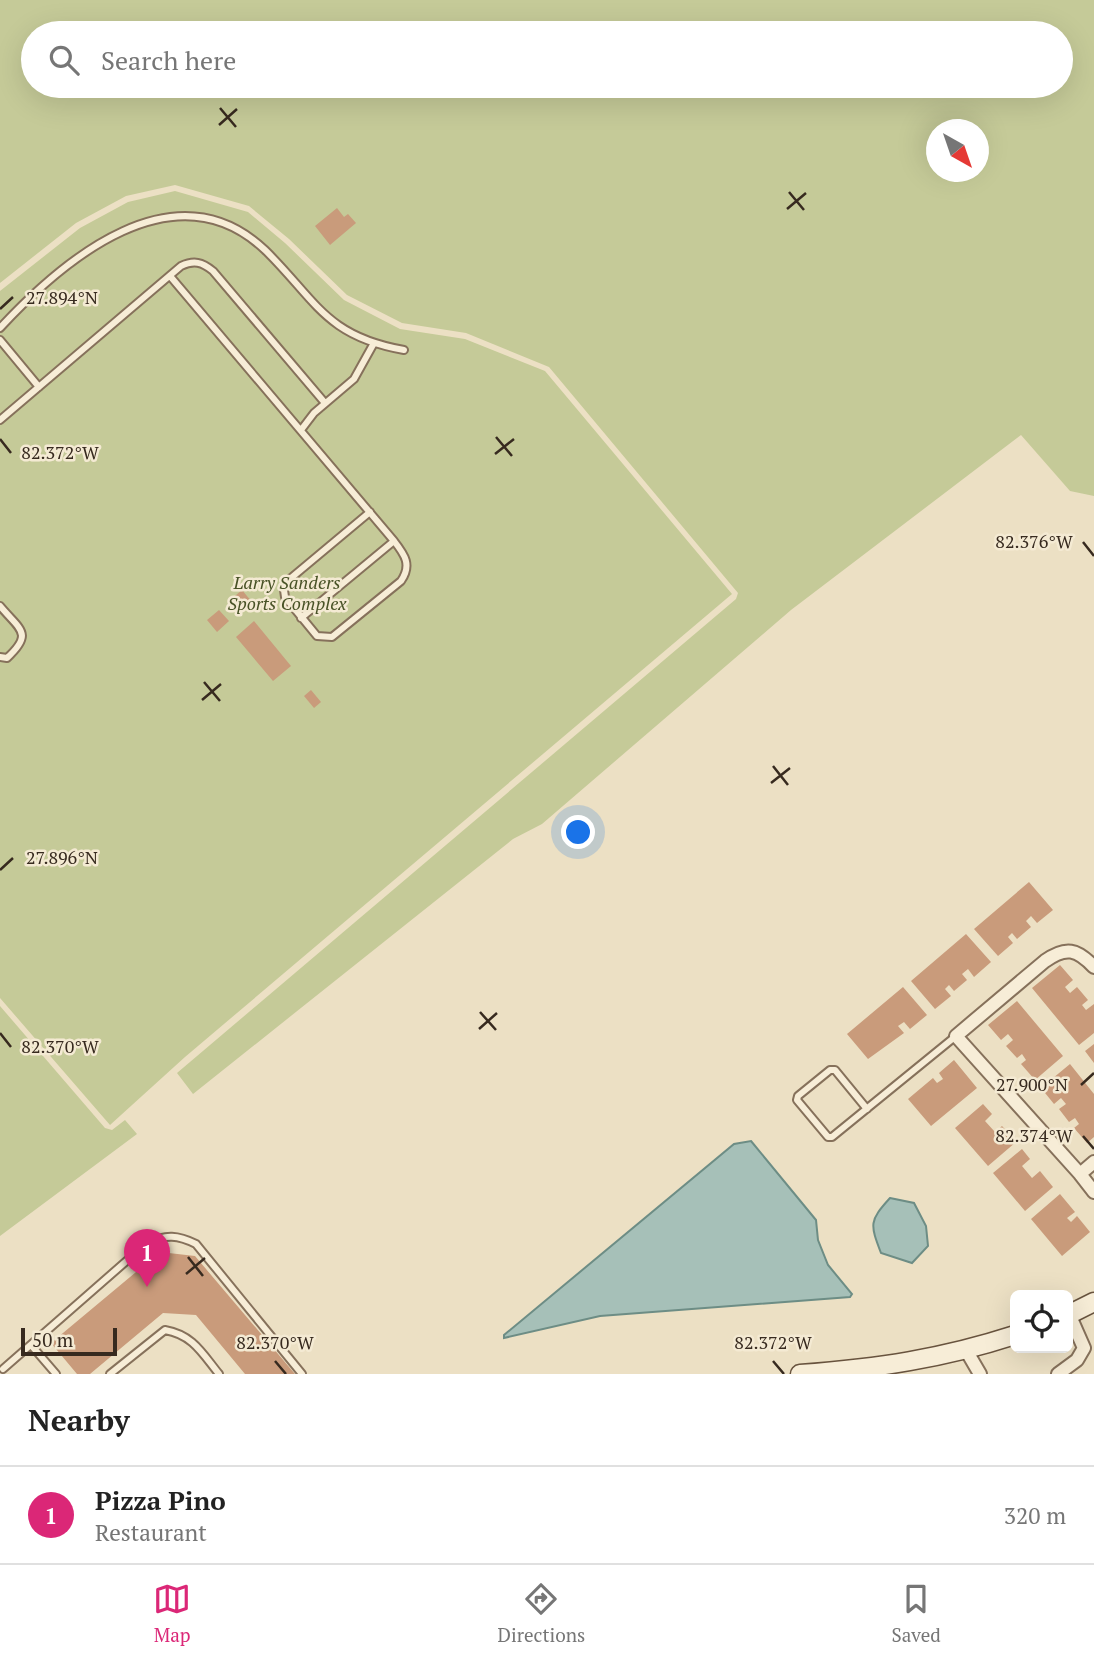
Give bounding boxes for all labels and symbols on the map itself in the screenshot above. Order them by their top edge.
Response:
north arrow [926,119,989,182]
text: 27.894°N [26,285,98,309]
text: 82.372°W [21,440,99,464]
text: 82.376°W [995,529,1073,553]
park label: Larry Sanders Sports Complex [227,570,347,615]
your location [561,815,595,849]
text: 27.896°N [26,845,98,869]
text: 82.370°W [21,1034,99,1058]
text: 27.900°N [996,1072,1068,1096]
text: 82.374°W [995,1123,1073,1147]
pin: 1 [124,1229,170,1287]
scale bar [21,1325,117,1357]
text: 82.370°W [236,1330,314,1354]
text: 82.372°W [734,1330,812,1354]

